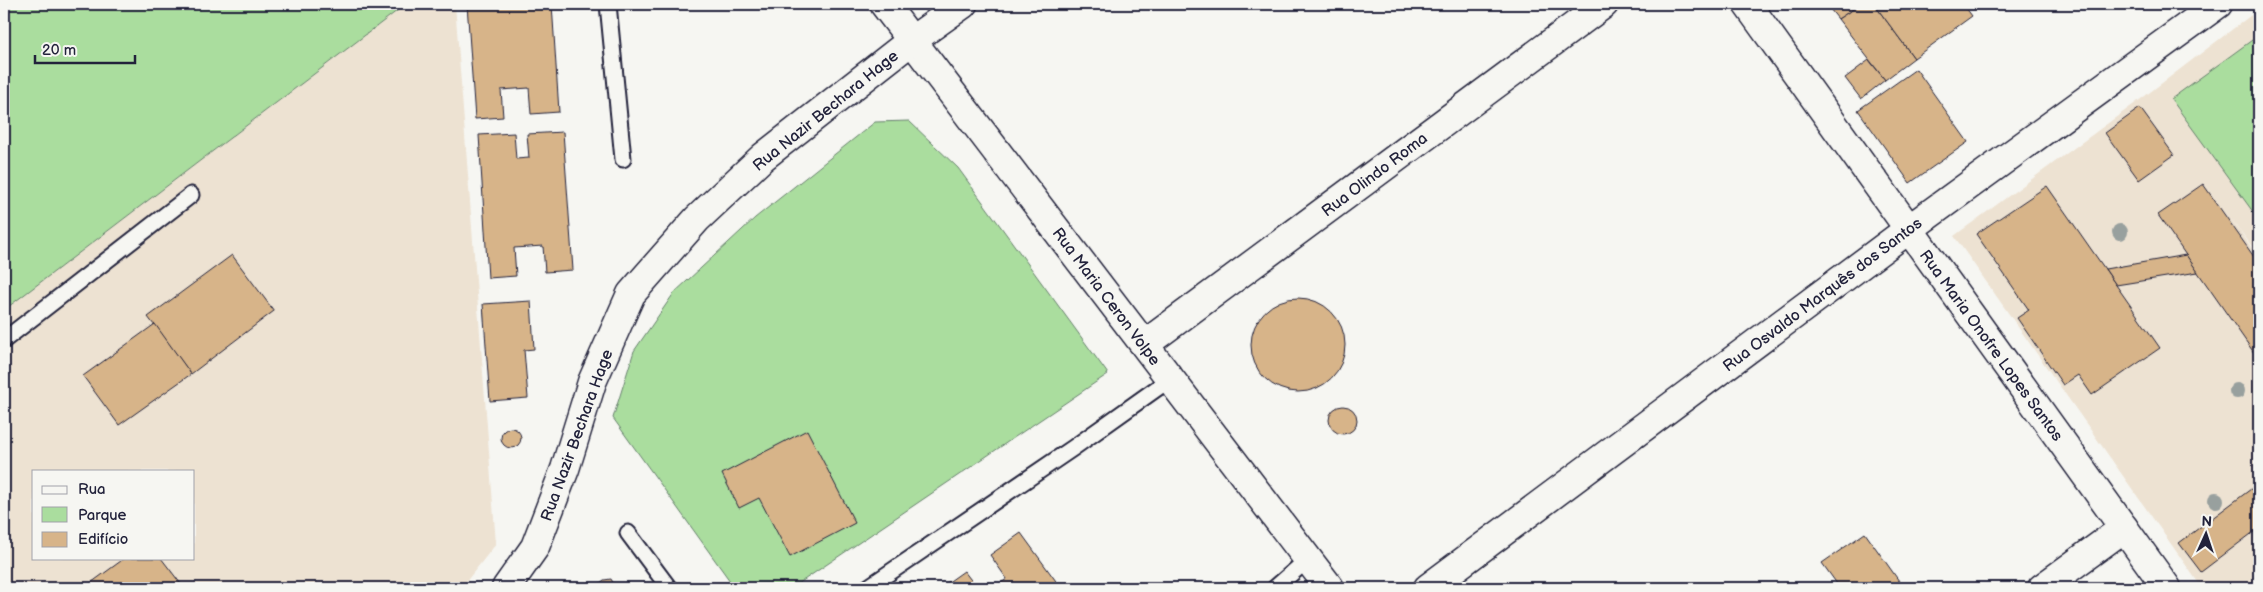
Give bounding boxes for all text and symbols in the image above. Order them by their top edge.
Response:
scale bar [35,32,135,64]
text: 20 m [42,41,76,60]
street label: Rua Nazir Bechara Hage [749,46,903,176]
street label: Rua Olindo Roma [1318,129,1432,221]
street label: Rua Osvaldo Marquês dos Santos [1720,214,1926,376]
street label: Rua Maria Ceron Volpe [1048,224,1164,370]
street label: Rua Maria Onofre Lopes Santos [1915,247,2067,445]
street label: Rua Nazir Bechara Hage [537,347,618,524]
legend [32,470,195,560]
text: Rua [78,480,106,499]
text: Parque [78,506,127,525]
north arrow [2180,510,2230,560]
text: N [2201,513,2212,530]
text: Edifício [78,530,128,549]

